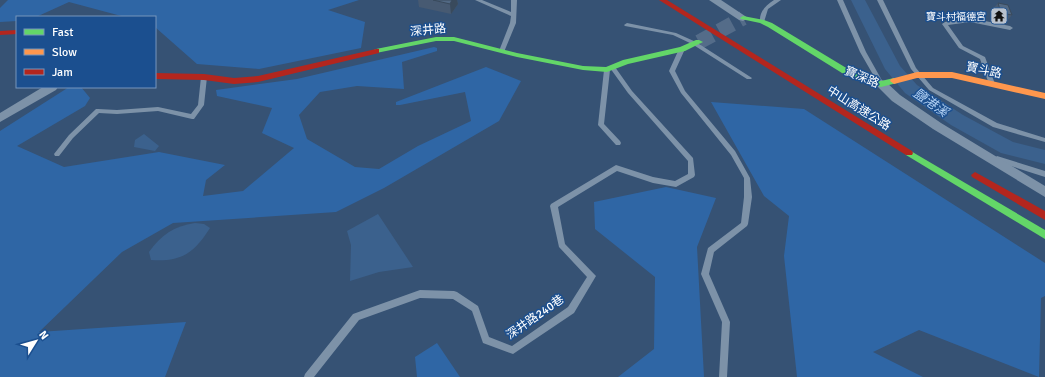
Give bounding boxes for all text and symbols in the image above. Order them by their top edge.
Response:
temple icon: 寶斗村福德宮 [989,6,1009,26]
place label: 寶斗村福德宮 [926,11,986,23]
legend [16,16,156,88]
street label: 深井路 [409,21,447,40]
text: Fast [52,25,73,40]
text: Slow [52,45,77,60]
street label: 寶斗路 [965,59,1003,82]
street label: 寶深路 [842,64,881,91]
text: Jam [52,65,73,80]
street label: 中山高速公路 [824,83,893,134]
water label: 鹽港溪 [910,85,953,122]
street label: 深井路240巷 [503,292,567,343]
north arrow [16,321,56,361]
text: N [36,328,51,342]

